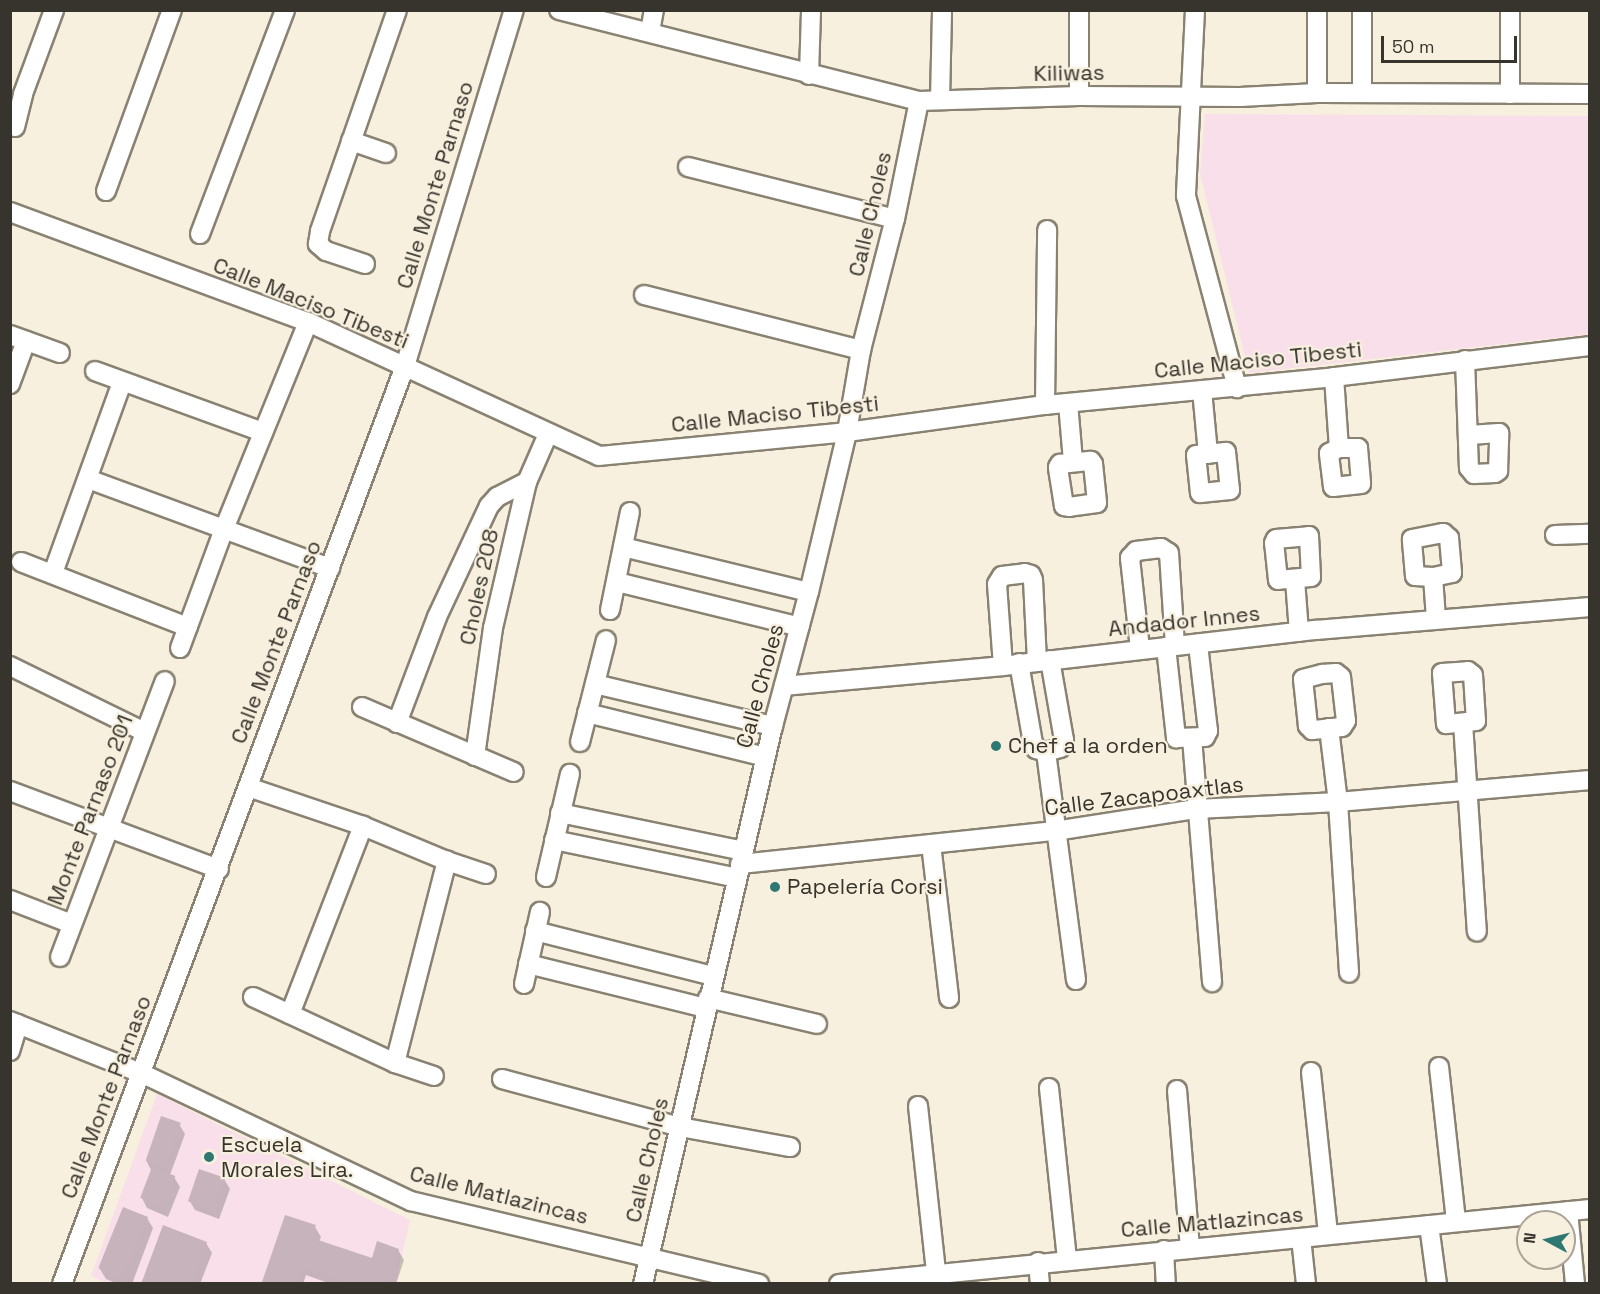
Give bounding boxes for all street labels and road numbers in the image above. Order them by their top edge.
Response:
street label: Kiliwas [1033,59,1105,87]
street label: Calle Monte Parnaso [391,78,479,292]
street label: Calle Choles [843,149,897,279]
street label: Calle Maciso Tibesti [209,252,413,354]
street label: Calle Maciso Tibesti [1153,336,1363,384]
street label: Calle Maciso Tibesti [670,390,880,438]
street label: Choles 208 [454,527,504,647]
street label: Calle Monte Parnaso [225,537,327,747]
street label: Andador Innes [1107,600,1261,642]
street label: Calle Choles [731,621,789,751]
street label: Monte Parnaso 201 [42,711,138,909]
street label: Calle Zacapoaxtlas [1043,771,1245,821]
street label: Calle Monte Parnaso [55,992,157,1202]
street label: Calle Choles [620,1095,674,1225]
street label: Calle Matlazincas [407,1160,591,1230]
street label: Calle Matlazincas [1120,1201,1304,1243]

